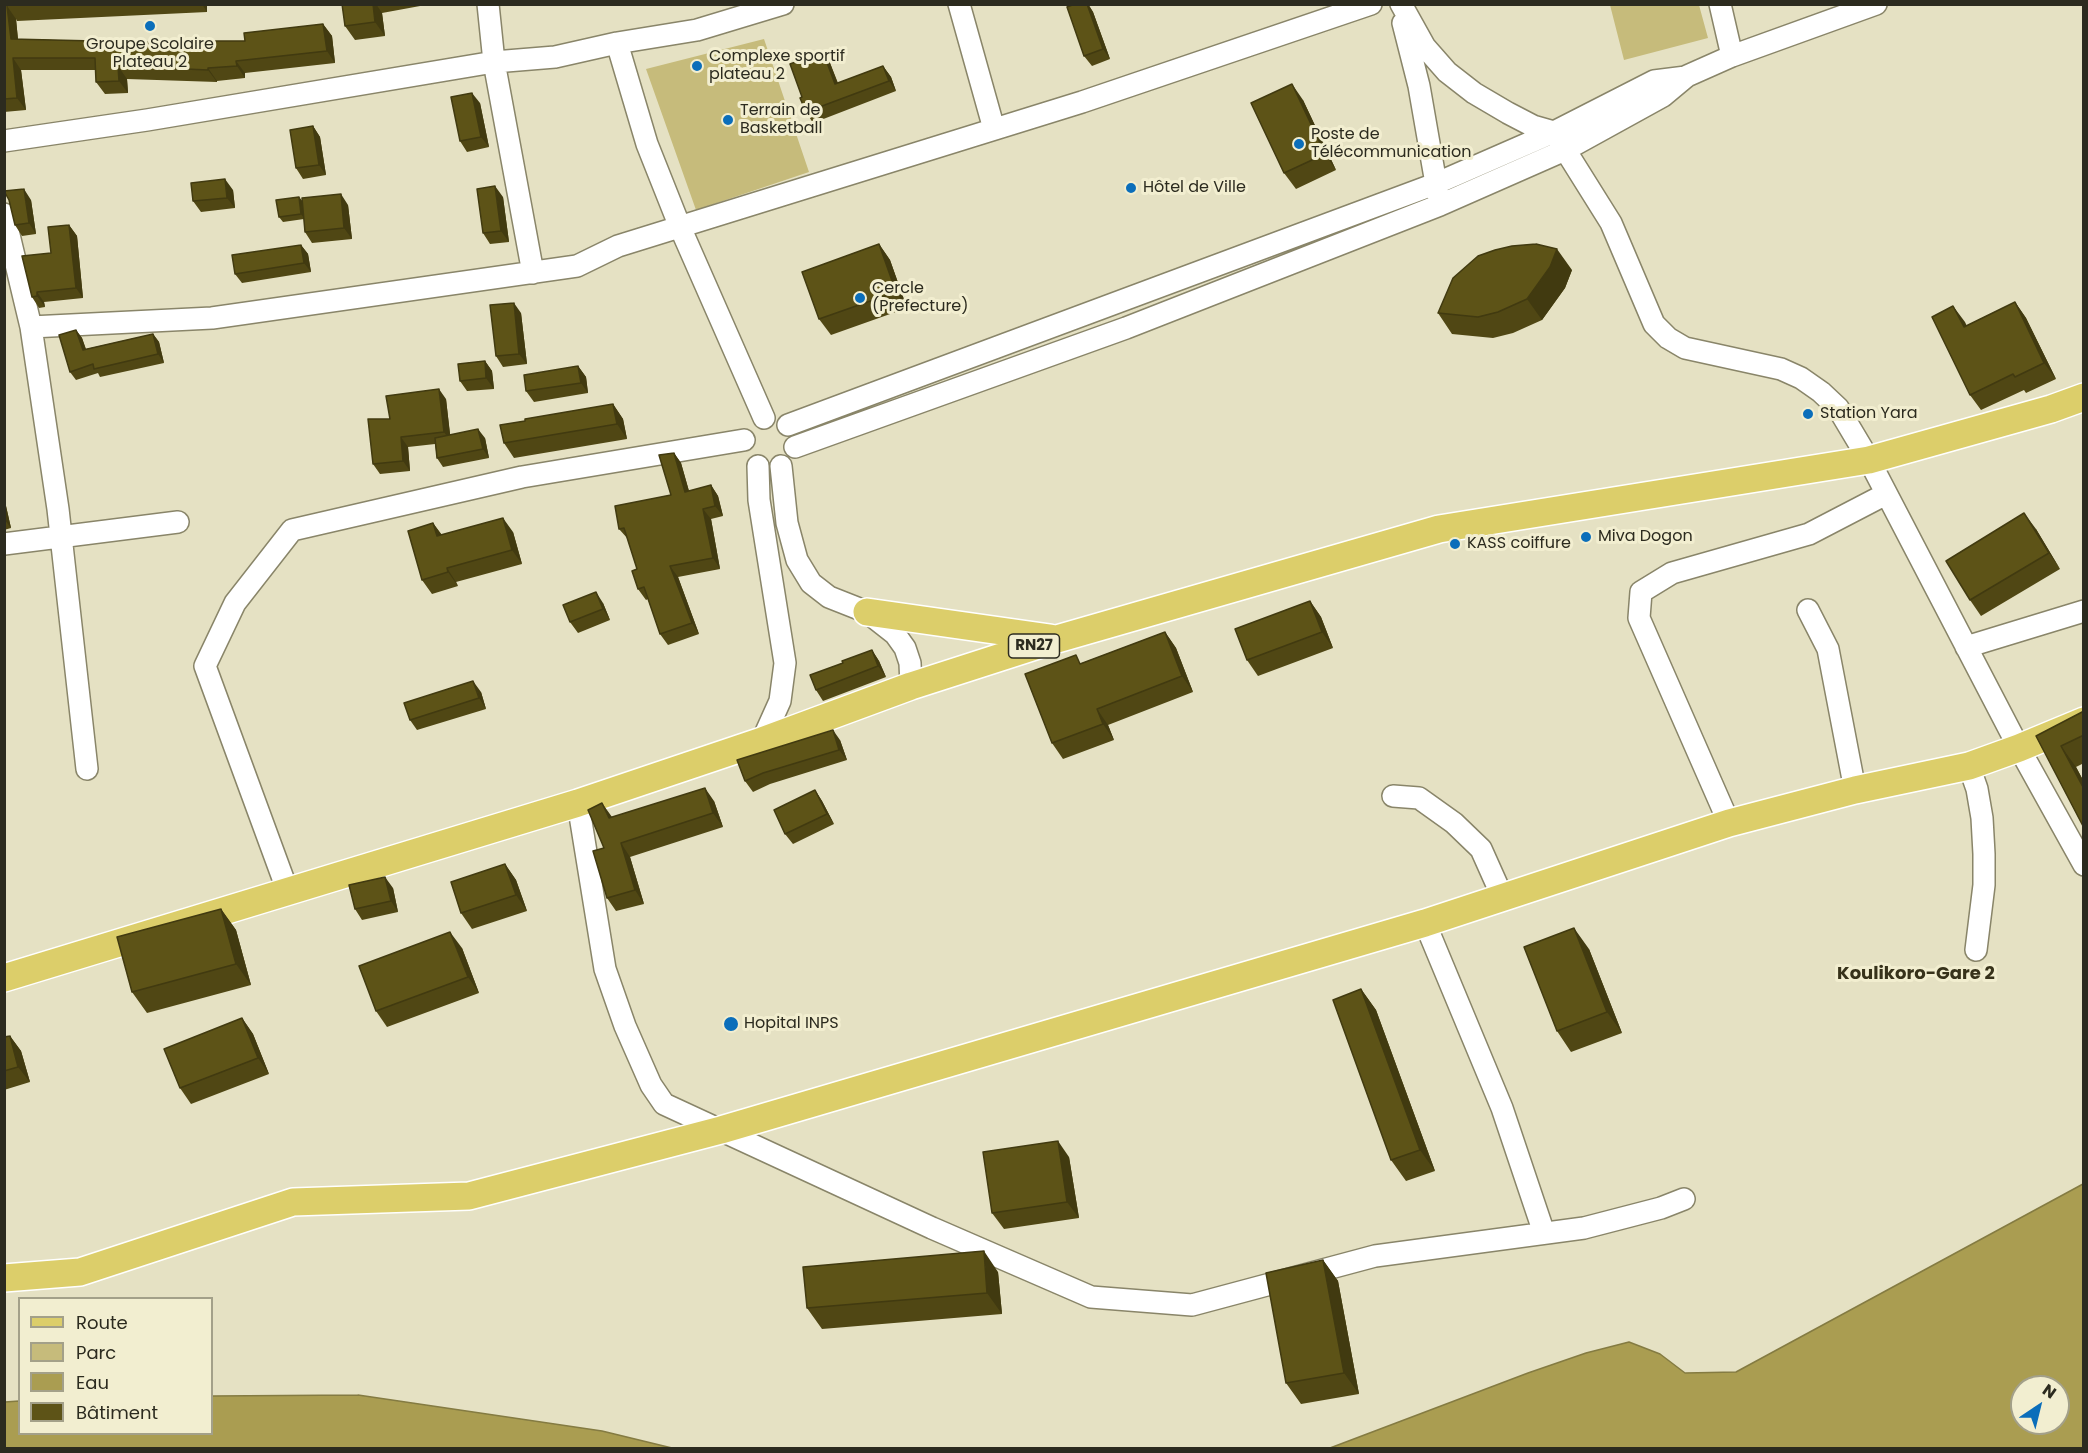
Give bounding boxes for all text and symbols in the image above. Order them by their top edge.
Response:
marker: Groupe Scolaire Plateau 2 [143,19,157,33]
place label: Groupe Scolaire Plateau 2 [86,35,214,73]
place label: Complexe sportif plateau 2 [709,47,845,85]
marker: Complexe sportif plateau 2 [690,59,704,73]
place label: Terrain de Basketball [740,101,822,139]
marker: Terrain de Basketball [721,113,735,127]
place label: Poste de Télécommunication [1311,125,1472,163]
marker: Poste de Télécommunication [1292,137,1306,151]
place label: Hôtel de Ville [1143,178,1246,198]
marker: Hôtel de Ville [1124,181,1138,195]
place label: Cercle (Prefecture) [872,279,969,317]
marker: Cercle (Prefecture) [853,291,867,305]
place label: Station Yara [1820,404,1917,424]
marker: Station Yara [1801,407,1815,421]
place label: Miva Dogon [1598,527,1693,547]
marker: Miva Dogon [1579,530,1593,544]
place label: KASS coiffure [1467,534,1571,554]
marker: KASS coiffure [1448,537,1462,551]
road number: RN27 [1008,634,1060,658]
district label: Koulikoro-Gare 2 [1837,963,1995,985]
place label: Hopital INPS [744,1014,839,1034]
marker: Hopital INPS [722,1015,740,1033]
legend [18,1297,213,1435]
text: Route [76,1310,128,1335]
text: Parc [76,1340,116,1365]
text: Eau [76,1370,109,1395]
north arrow [2010,1375,2070,1435]
text: N [2038,1379,2061,1404]
text: Bâtiment [76,1400,158,1425]

